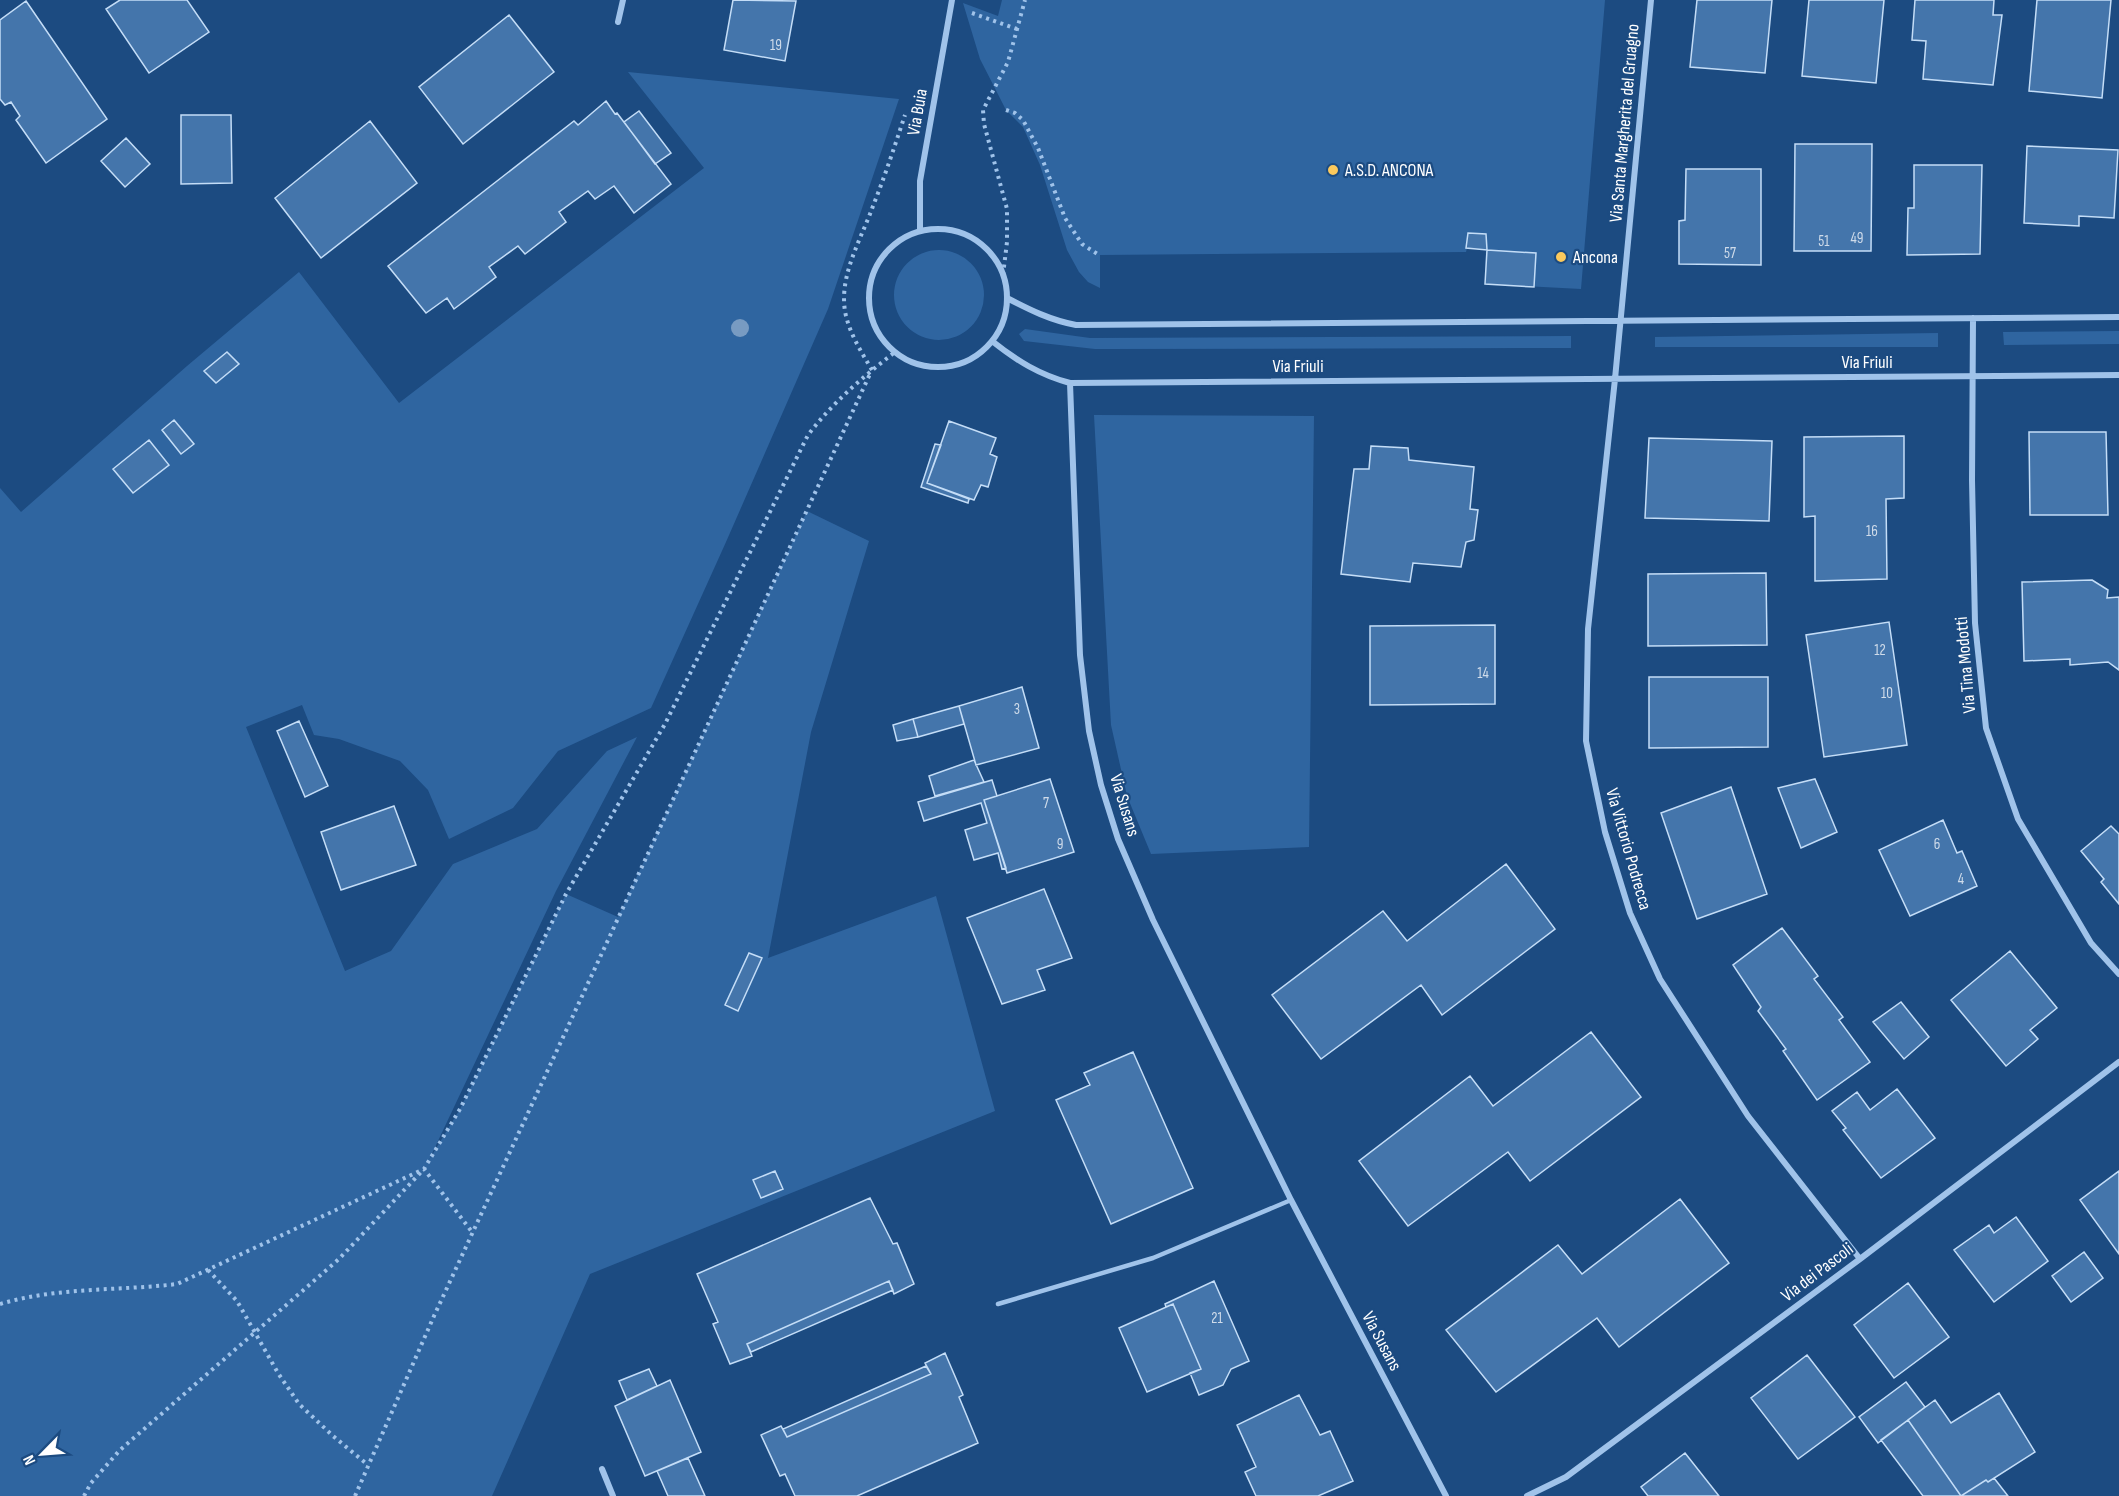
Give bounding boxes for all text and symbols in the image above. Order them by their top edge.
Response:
street label: Via Santa Margherita del Gruagno [1605,23,1644,223]
house number: 19 [770,36,782,55]
street label: Via Buia [903,87,932,137]
place label: A.S.D. ANCONA [1344,160,1434,181]
marker: A.S.D. ANCONA [1326,163,1340,177]
house number: 49 [1851,229,1863,248]
house number: 51 [1818,232,1830,251]
house number: 57 [1724,244,1736,263]
place label: Ancona [1572,247,1618,268]
marker: Ancona [1554,250,1568,264]
street label: Via Friuli [1841,352,1893,373]
street label: Via Friuli [1272,356,1324,377]
house number: 16 [1866,522,1878,541]
street label: Via Tina Modotti [1951,616,1980,714]
house number: 12 [1874,641,1886,660]
house number: 14 [1477,664,1489,683]
house number: 10 [1881,684,1893,703]
house number: 3 [1014,700,1020,719]
street label: Via Susans [1105,771,1144,839]
street label: Via Vittorio Podrecca [1601,786,1656,912]
house number: 7 [1043,794,1049,813]
house number: 9 [1057,835,1063,854]
house number: 6 [1934,835,1940,854]
house number: 4 [1958,870,1964,889]
street label: Via dei Pascoli [1777,1239,1857,1306]
street label: Via Susans [1357,1308,1406,1374]
house number: 21 [1211,1309,1223,1328]
north arrow [12,1424,72,1484]
text: N [19,1452,40,1468]

